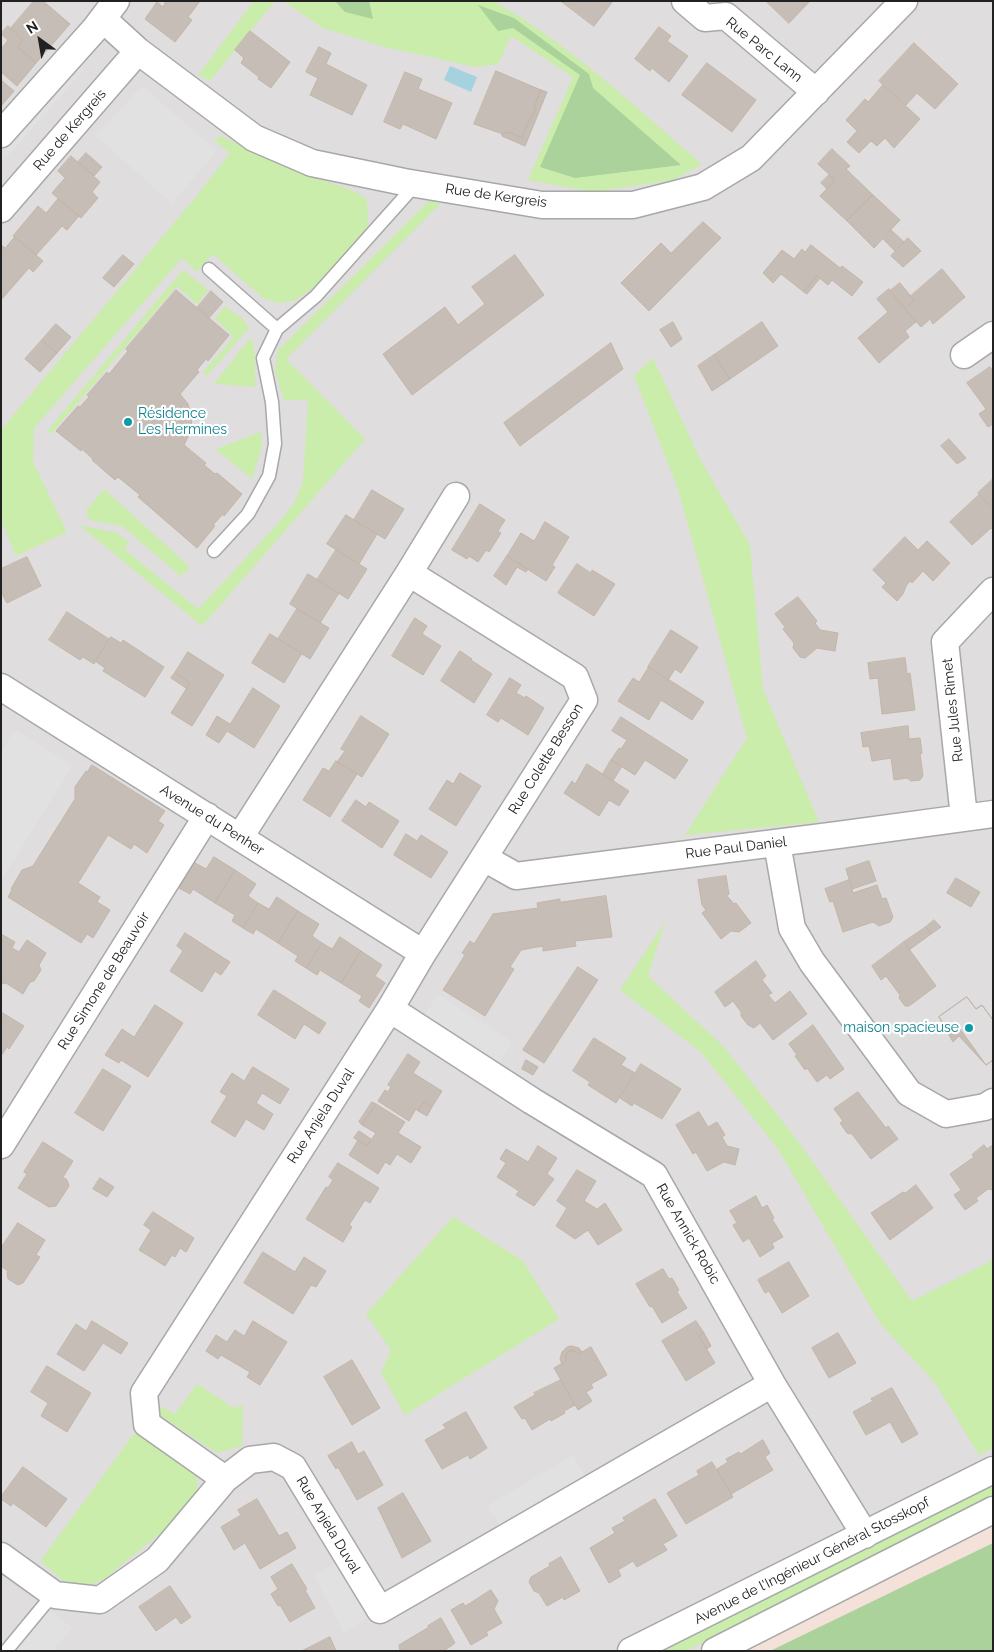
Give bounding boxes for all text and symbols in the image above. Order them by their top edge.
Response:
street label: Rue Parc Lann [722,14,806,86]
north arrow [15,15,65,65]
text: N [23,18,41,37]
street label: Rue de Kergreis [30,86,110,174]
street label: Rue de Kergreis [444,181,548,211]
place label: Résidence Les Hermines [138,406,227,438]
marker: Résidence Les Hermines [122,416,134,428]
street label: Rue Jules Rimet [939,657,967,763]
street label: Rue Colette Besson [505,700,587,818]
street label: Avenue du Penher [157,781,267,859]
street label: Rue Paul Daniel [684,833,788,863]
street label: Rue Simone de Beauvoir [55,909,153,1053]
place label: maison spacieuse [843,1020,959,1036]
marker: maison spacieuse [963,1022,975,1034]
street label: Rue Anjela Duval [284,1065,358,1167]
street label: Rue Annick Robic [652,1181,724,1287]
street label: Rue Anjela Duval [292,1473,364,1577]
street label: Avenue de l'Ingénieur Général Stosskopf [691,1494,933,1628]

